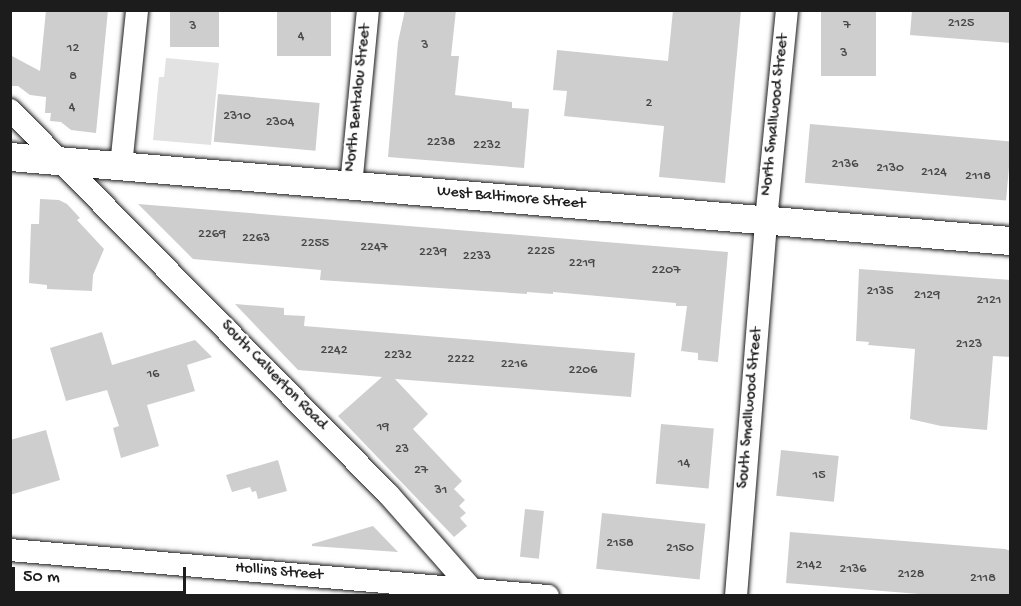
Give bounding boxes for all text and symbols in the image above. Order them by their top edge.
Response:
house number: 2125 [948,16,974,32]
house number: 7 [843,18,851,34]
house number: 3 [189,19,197,35]
street label: North Bentalou Street [342,23,376,173]
house number: 4 [298,29,304,45]
street label: North Smallwood Street [758,33,794,197]
house number: 3 [421,38,429,54]
house number: 12 [67,41,79,57]
house number: 3 [840,46,848,62]
house number: 8 [69,69,77,85]
house number: 2 [646,96,652,112]
house number: 4 [69,100,75,116]
house number: 2310 [223,109,251,125]
house number: 2304 [266,115,294,131]
house number: 2238 [427,135,455,151]
house number: 2232 [473,138,501,154]
house number: 2136 [832,157,858,173]
house number: 2130 [876,161,904,177]
house number: 2124 [921,165,947,181]
house number: 2118 [965,169,991,185]
street label: West Baltimore Street [436,183,586,215]
house number: 2269 [198,227,226,243]
house number: 2263 [242,231,270,247]
house number: 2255 [301,236,329,252]
house number: 2247 [360,240,388,256]
house number: 2225 [527,244,555,260]
house number: 2239 [419,245,447,261]
house number: 2233 [463,249,491,265]
house number: 2219 [569,256,595,272]
house number: 2207 [652,263,680,279]
house number: 2135 [866,284,894,300]
house number: 2129 [914,288,940,304]
house number: 2121 [976,293,1002,309]
street label: South Calverton Road [216,317,330,435]
street label: South Smallwood Street [734,327,768,489]
house number: 2123 [956,337,982,353]
house number: 2242 [320,343,348,359]
house number: 2232 [384,348,412,364]
house number: 2222 [447,352,475,368]
house number: 2216 [501,357,527,373]
house number: 2206 [569,363,597,379]
house number: 16 [147,367,159,383]
house number: 19 [377,420,389,436]
house number: 23 [395,442,409,458]
house number: 14 [678,456,690,472]
house number: 27 [414,463,428,479]
house number: 15 [812,468,826,484]
house number: 31 [435,483,447,499]
house number: 2158 [606,536,634,552]
house number: 2150 [666,541,694,557]
scale bar [15,555,189,593]
house number: 2142 [796,558,822,574]
street label: Hollins Street [234,560,324,586]
house number: 2136 [840,562,866,578]
text: 50 m [23,567,60,588]
house number: 2128 [897,567,925,583]
house number: 2118 [970,571,996,587]

